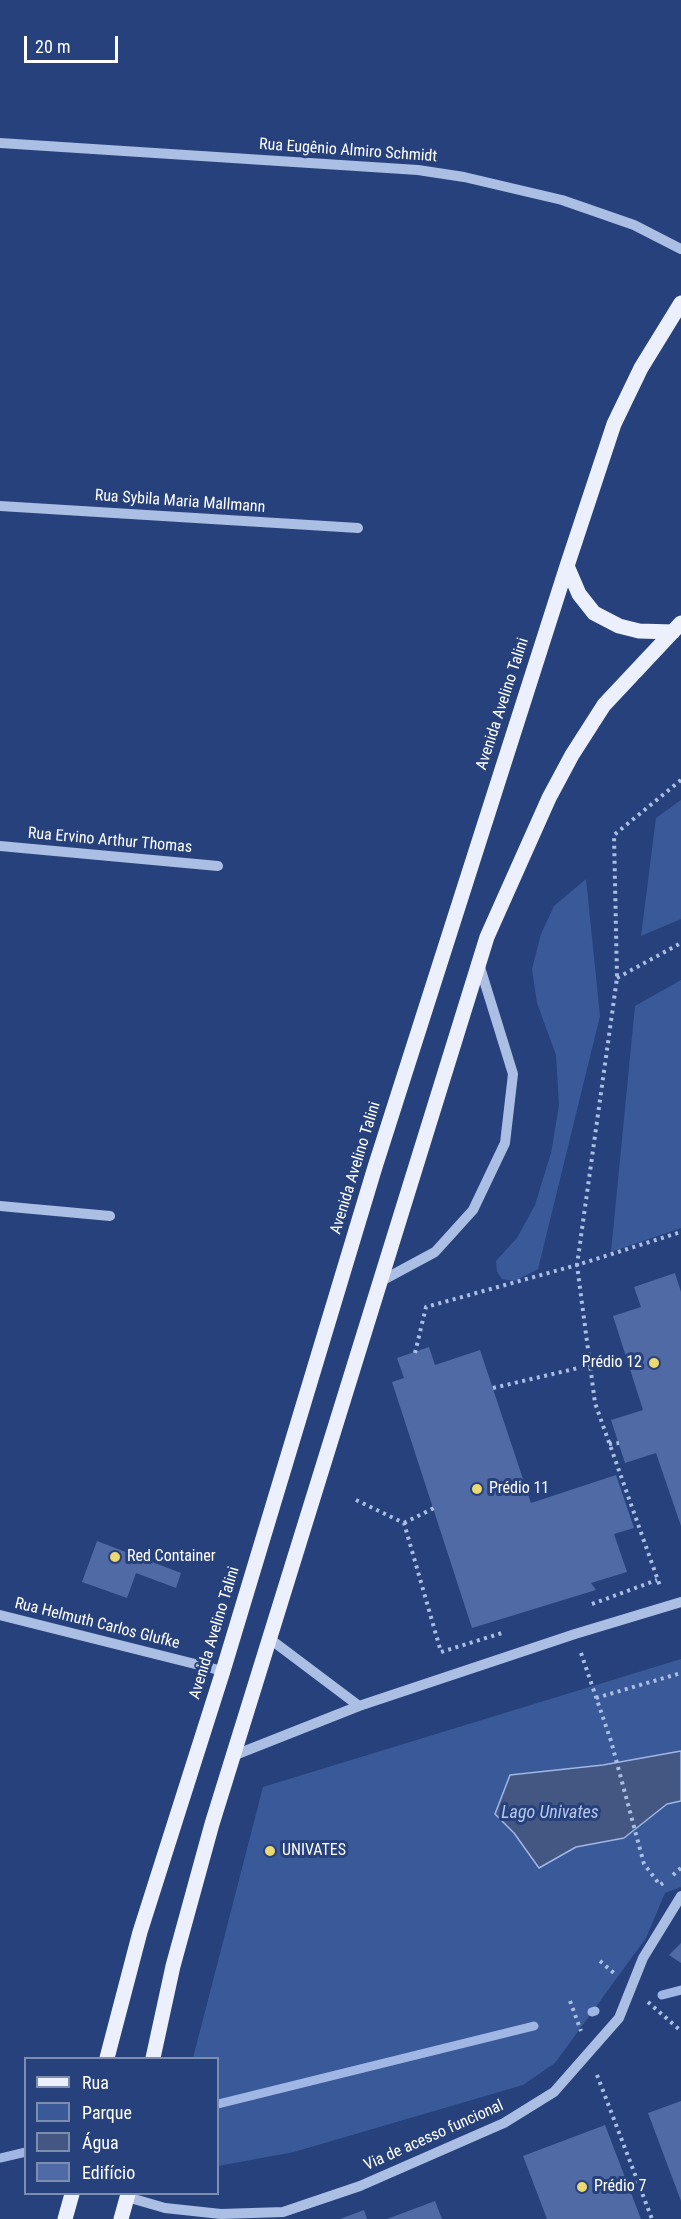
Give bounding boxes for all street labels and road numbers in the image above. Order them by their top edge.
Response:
street label: Rua Eugênio Almiro Schmidt [258,135,438,167]
street label: Rua Sybila Maria Mallmann [94,486,266,518]
street label: Avenida Avelino Talini [473,636,533,772]
street label: Rua Ervino Arthur Thomas [27,824,193,858]
street label: Avenida Avelino Talini [327,1099,385,1237]
street label: Avenida Avelino Talini [186,1564,244,1702]
street label: Rua Helmuth Carlos Glufke [13,1594,181,1654]
street label: Via de acesso funcional [361,2097,507,2175]

